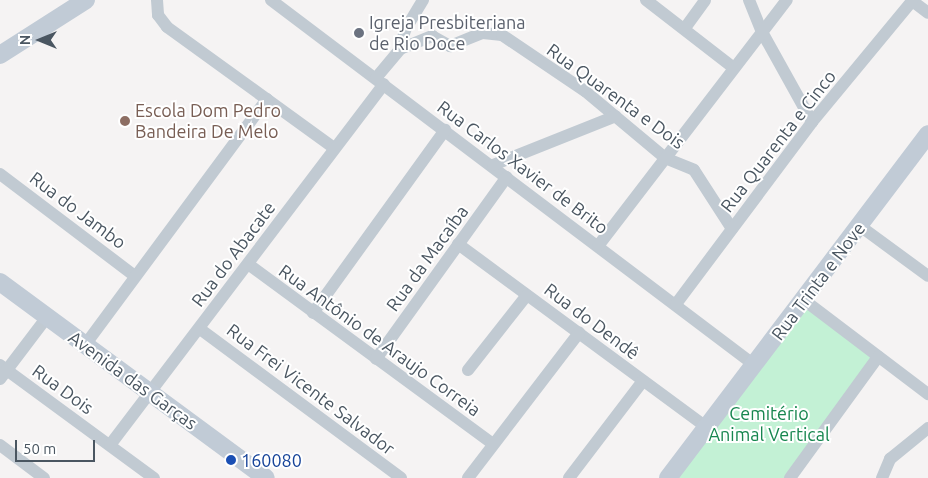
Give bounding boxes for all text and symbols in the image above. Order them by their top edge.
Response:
place label: Igreja Presbiteriana de Rio Doce [369,12,526,54]
north arrow [15,15,65,65]
marker: Igreja Presbiteriana de Rio Doce [353,27,365,39]
text: N [17,35,33,45]
street label: Rua Quarenta e Dois [543,39,689,153]
street label: Rua Quarenta e Cinco [716,66,840,216]
street label: Rua Carlos Xavier de Brito [433,96,613,238]
place label: Escola Dom Pedro Bandeira De Melo [135,100,281,142]
marker: Escola Dom Pedro Bandeira De Melo [119,115,131,127]
street label: Rua do Jambo [26,167,130,253]
street label: Rua do Abacate [186,197,280,311]
street label: Rua da Macaíba [381,201,473,315]
street label: Rua Trinta e Nove [767,218,869,344]
street label: Rua Antônio de Araujo Correia [275,260,485,420]
street label: Rua do Dendê [540,278,644,364]
street label: Rua Frei Vicente Salvador [223,319,399,459]
street label: Avenida das Garças [64,326,202,434]
street label: Rua Dois [28,360,98,418]
park label: Cemitério Animal Vertical [708,403,830,446]
scale bar [18,430,98,462]
text: 50 m [23,440,56,457]
place label: 160080 [241,449,302,471]
marker: 160080 [225,454,237,466]

